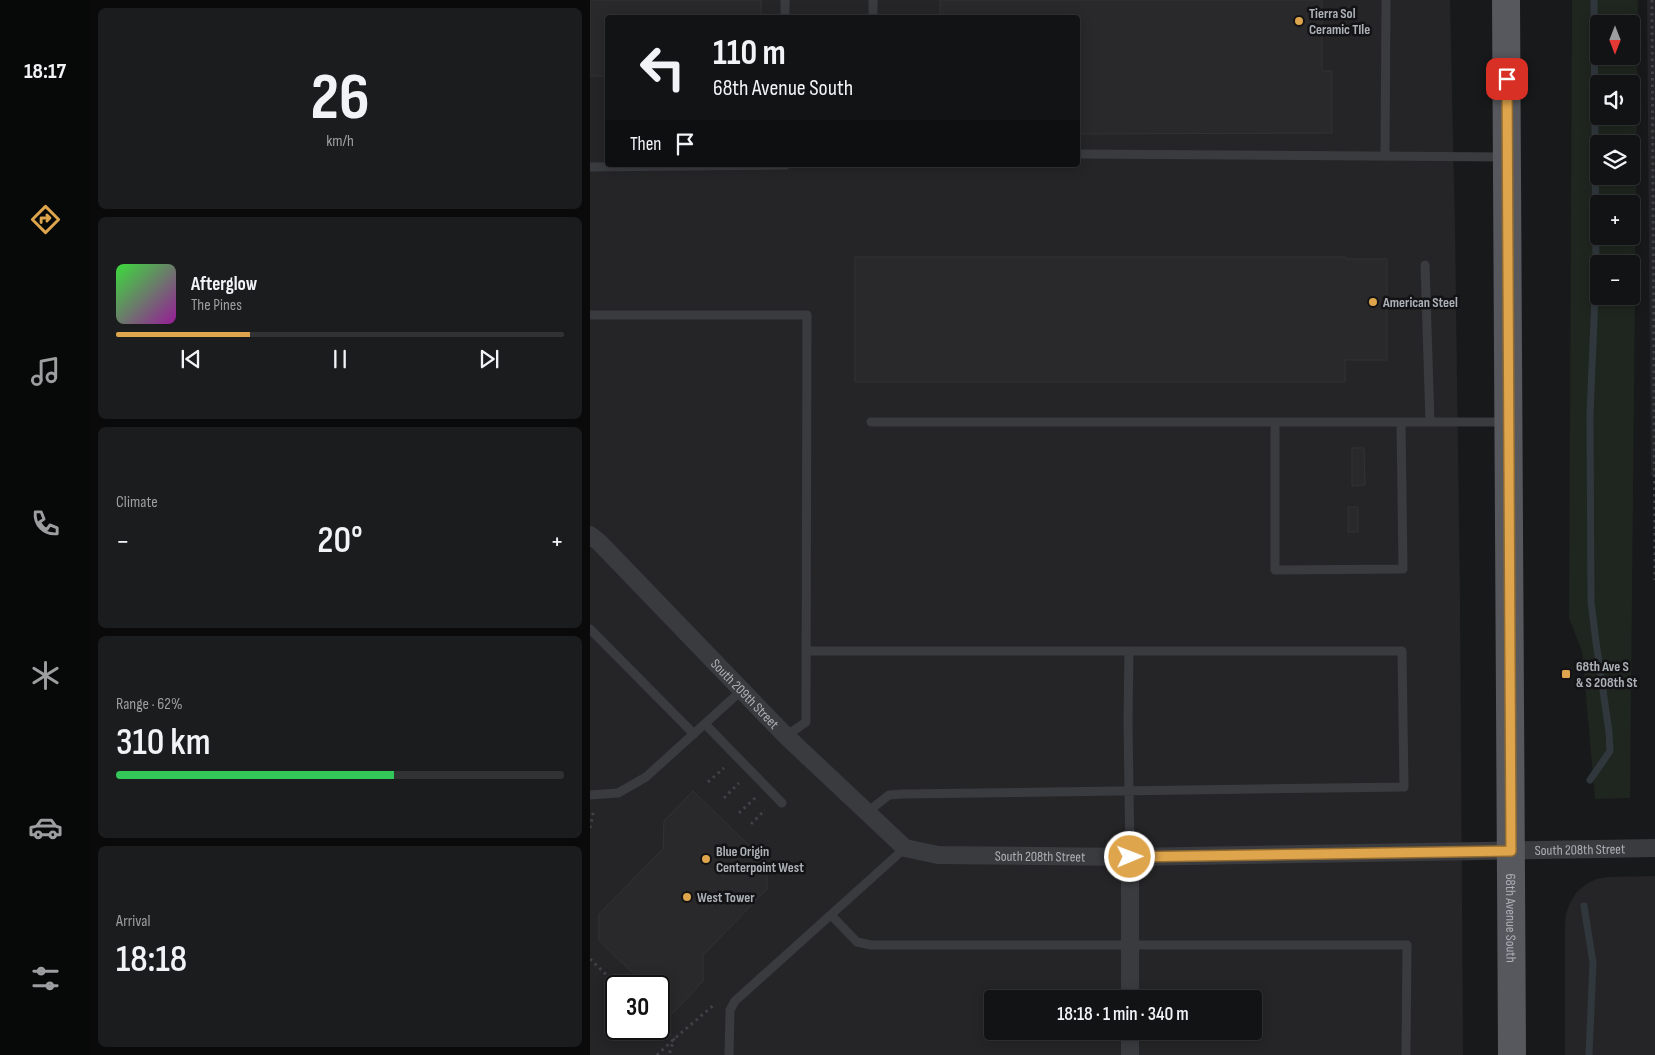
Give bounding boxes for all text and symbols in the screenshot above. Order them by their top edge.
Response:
place label: Tierra Sol Ceramic TIle [1309,5,1370,38]
marker: Tierra Sol Ceramic TIle [1293,15,1305,27]
north arrow [1590,15,1640,65]
map controls [1590,15,1640,305]
text: 110 m [713,32,786,75]
icon: left [630,35,695,100]
text: 18:17 [24,58,66,85]
pin [1486,58,1528,100]
text: 26 [310,60,370,138]
icon: arrive [1493,65,1521,93]
text: 68th Avenue South [713,75,853,102]
button: sound [1590,75,1640,125]
icon: arrive [671,130,699,158]
text: km/h [326,132,354,151]
text: Then [630,133,661,156]
button: layers [1590,135,1640,185]
button: + [1590,195,1640,245]
icon: directions [28,202,63,237]
button: − [1590,255,1640,305]
text: Afterglow [191,273,257,296]
place label: American Steel [1382,294,1458,311]
text: The Pines [191,296,242,315]
marker: American Steel [1367,296,1379,308]
icon: previous [177,345,205,373]
icon: pause [326,345,354,373]
icon: next [475,345,503,373]
icon: music [28,354,63,389]
text: Climate [116,493,158,512]
icon: phone [28,506,63,541]
text: 20° [317,518,363,563]
text: − [116,525,130,558]
text: + [550,525,564,558]
street label: South 209th Street [708,655,783,732]
icon: climate [28,658,63,693]
place label: 68th Ave S & S 208th St [1576,658,1638,691]
marker: 68th Ave S & S 208th St [1560,668,1572,680]
text: Range · 62% [116,695,183,714]
text: 310 km [116,720,211,765]
icon: car [28,810,63,845]
position arrow [1103,830,1155,882]
street label: South 208th Street [1535,840,1625,859]
place label: Blue Origin Centerpoint West [716,843,804,876]
street label: South 208th Street [995,847,1085,865]
marker: Blue Origin Centerpoint West [700,853,712,865]
street label: 68th Avenue South [1502,873,1520,963]
place label: West Tower [697,889,755,906]
marker: West Tower [681,891,693,903]
text: Arrival [116,912,150,931]
text: 18:18 [116,937,187,982]
icon: filters [28,961,63,996]
speed limit sign: 30 [605,975,670,1040]
text: 18:18 · 1 min · 340 m [1057,1003,1189,1026]

